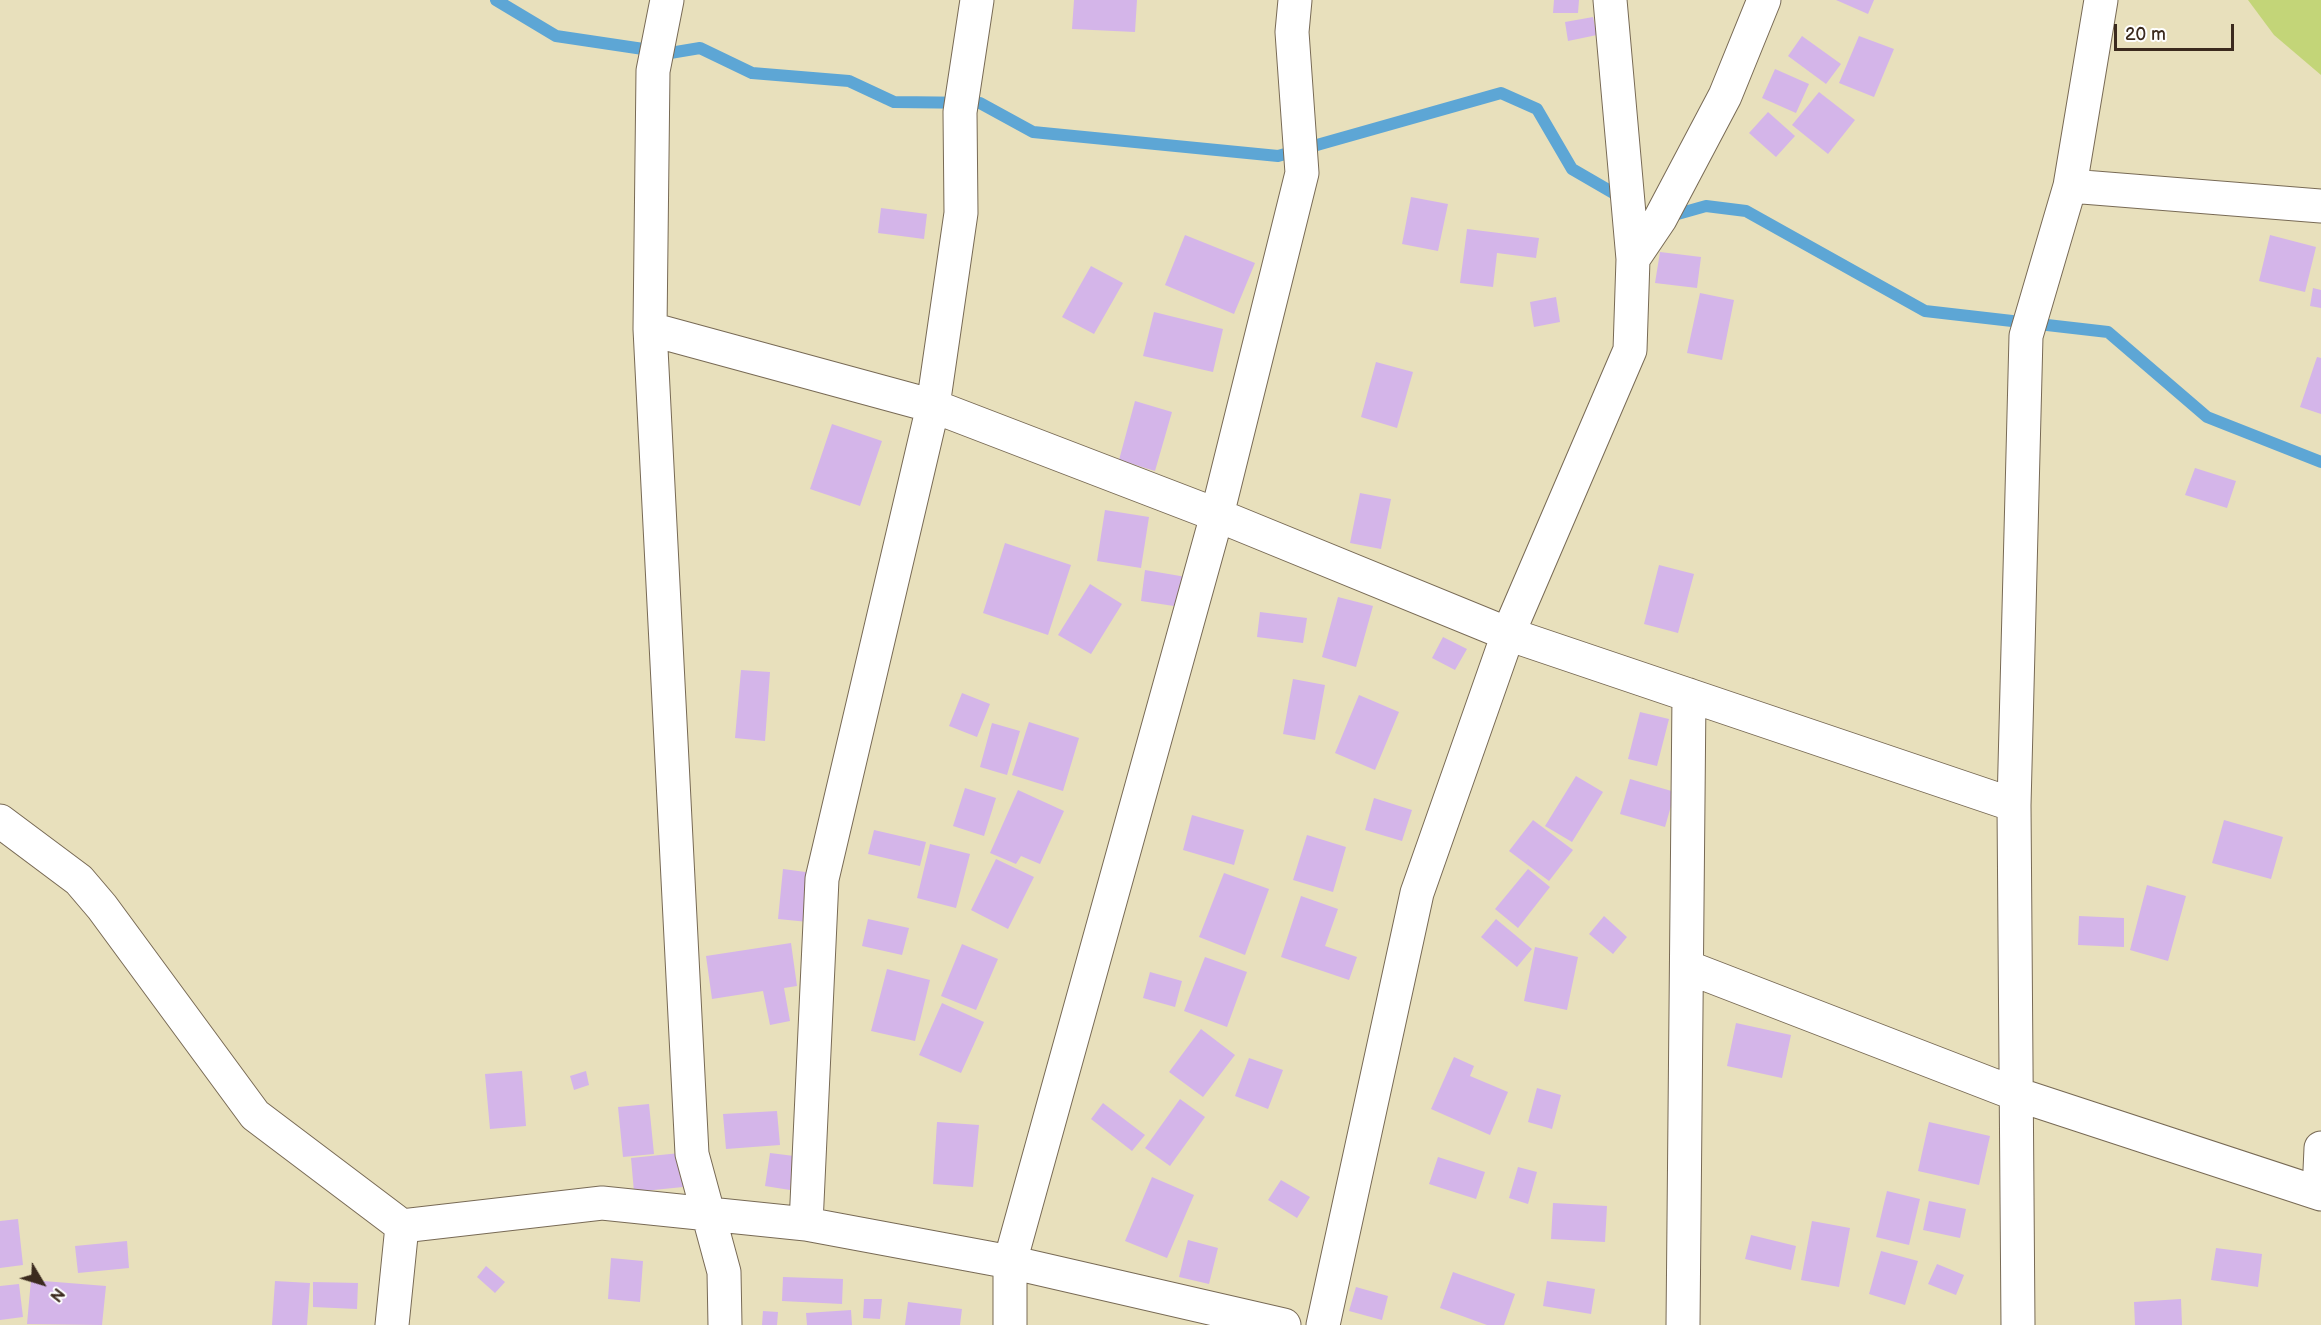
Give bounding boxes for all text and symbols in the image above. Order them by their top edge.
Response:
scale bar [2117,12,2237,50]
text: 20 m [2125,24,2166,45]
north arrow [12,1253,72,1313]
text: N [45,1284,68,1305]

